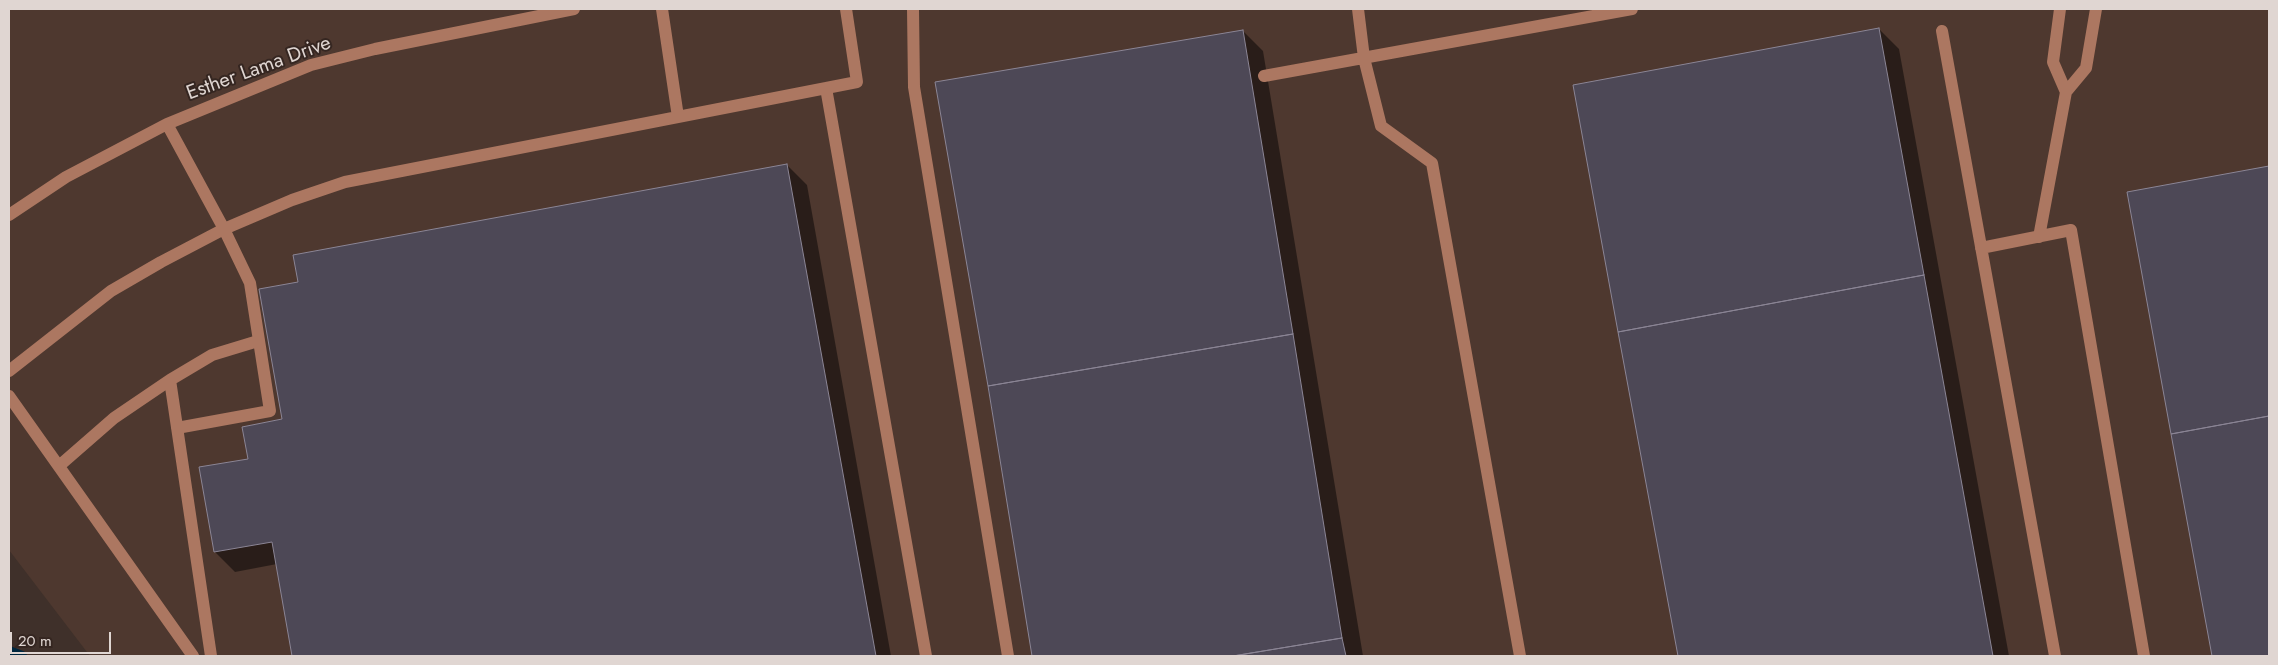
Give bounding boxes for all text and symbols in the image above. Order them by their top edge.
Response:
street label: Esther Lama Drive [184,32,334,106]
scale bar [12,622,114,654]
text: 20 m [18,630,52,652]

